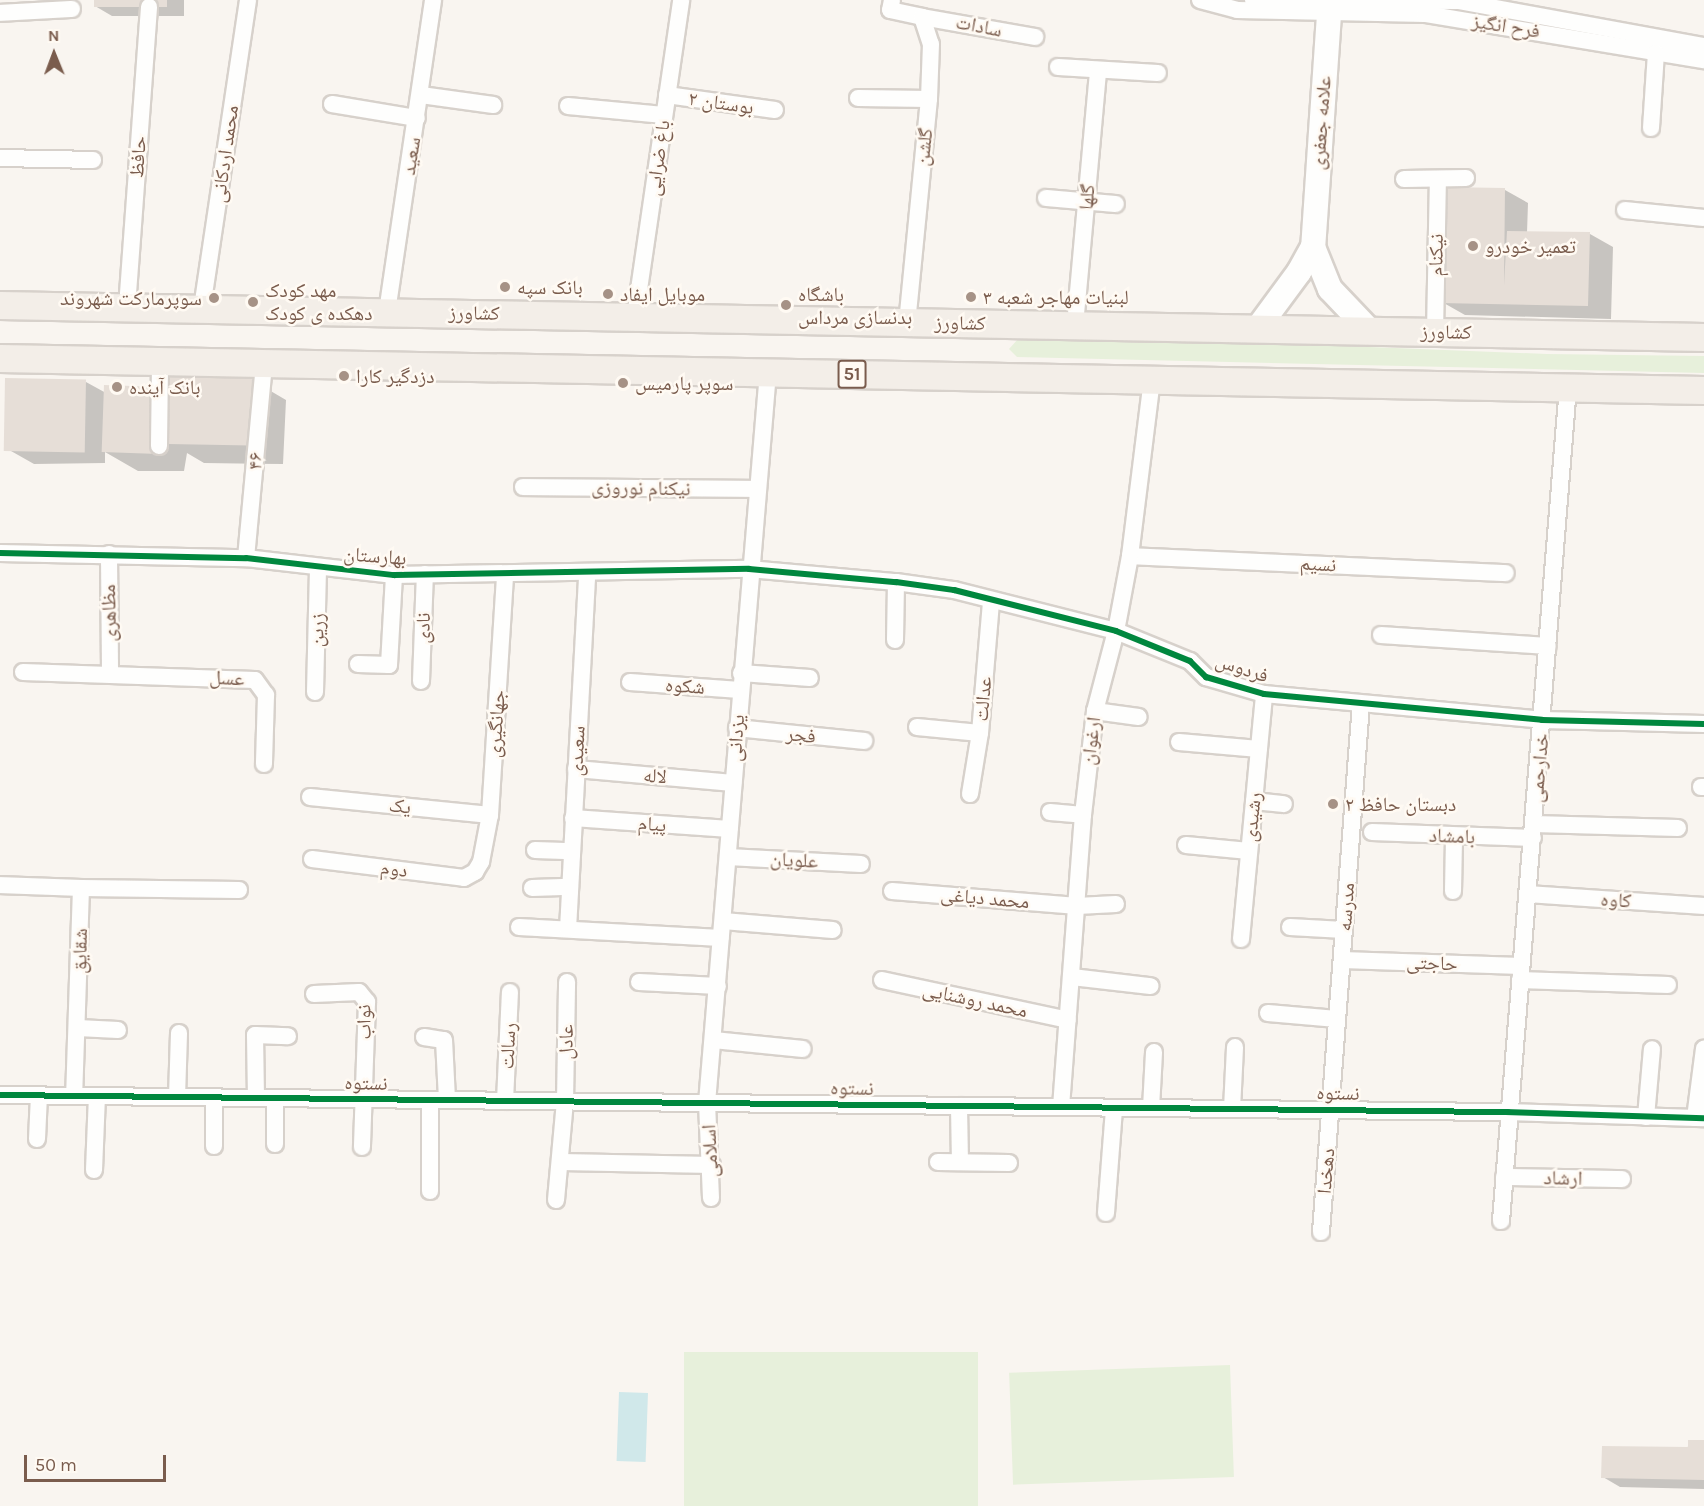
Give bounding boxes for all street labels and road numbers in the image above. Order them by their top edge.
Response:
street label: فرح انگیز [1470,9,1542,43]
street label: سادات [954,10,1004,42]
street label: علامه جعفری [1306,75,1336,171]
street label: بوستان ۲ [687,87,755,119]
street label: محمد اردکانی [206,104,244,204]
street label: باغ ضرایی [641,118,675,198]
street label: گلشن [910,127,938,167]
street label: حافظ [125,135,151,179]
street label: سعید [396,135,426,177]
street label: گلها [1074,183,1100,211]
street label: نیکنام [1424,234,1448,276]
street label: کشاورز [448,301,500,325]
street label: کشاورز [934,311,986,335]
street label: کشاورز [1420,320,1472,344]
road number: 51 [837,359,867,389]
street label: ۴۶ [242,451,268,471]
street label: نیکنام نوروزی [591,475,691,501]
street label: بهارستان [343,542,407,570]
street label: نسیم [1299,551,1337,577]
street label: مظاهری [97,584,121,642]
street label: نادی [410,612,436,644]
street label: زرین [304,613,330,647]
street label: فردوس [1212,648,1272,688]
street label: عسل [209,665,245,691]
street label: شکوه [664,673,706,699]
street label: عدالت [969,676,997,722]
street label: جهانگیری [482,689,510,759]
street label: یزدانی [722,714,750,762]
street label: ارغوان [1076,716,1106,766]
street label: فجر [785,722,817,748]
street label: سعیدی [564,725,590,777]
street label: خدارحمی [1524,732,1554,804]
street label: لاله [642,763,668,789]
street label: رشیدی [1237,791,1267,843]
street label: یک [388,793,412,819]
street label: پیام [637,811,667,837]
street label: بامشاد [1428,823,1476,849]
street label: علویان [769,847,819,873]
street label: دوم [379,855,409,883]
street label: محمد دیاغی [940,882,1030,914]
street label: مدرسه [1332,882,1360,932]
street label: کاوه [1600,887,1632,913]
street label: شقایق [68,928,92,974]
street label: حاجتی [1406,950,1458,976]
street label: محمد روشنایی [920,977,1030,1023]
street label: نواب [352,1004,376,1040]
street label: رسالت [495,1022,521,1070]
street label: عادل [554,1024,578,1060]
street label: نستوه [344,1071,388,1095]
street label: نستوه [830,1076,874,1100]
street label: نستوه [1316,1081,1360,1105]
street label: اسلامی [697,1124,723,1178]
street label: دهخدا [1312,1147,1340,1195]
street label: ارشاد [1543,1166,1583,1190]

